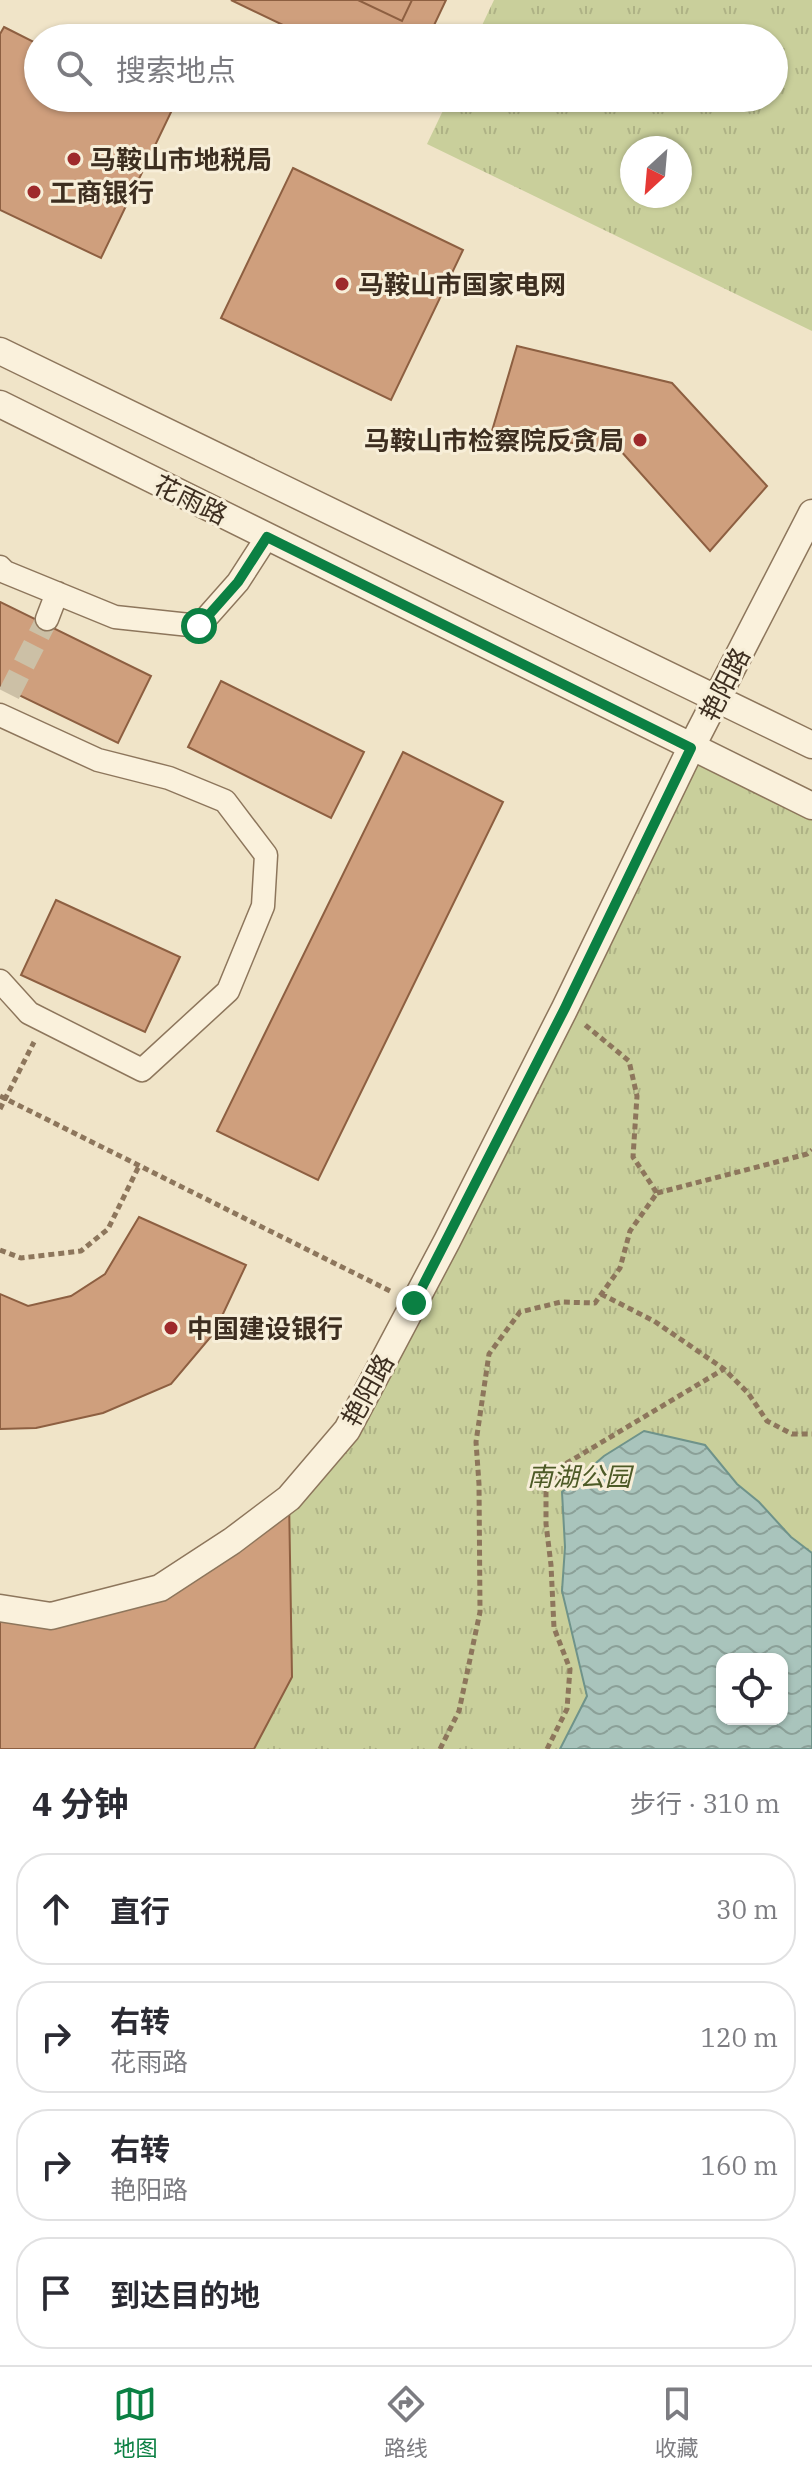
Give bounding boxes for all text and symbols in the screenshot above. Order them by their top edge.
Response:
search box [24,24,788,112]
icon: search [52,46,96,90]
text: 搜索地点 [116,50,236,89]
north arrow [620,136,692,208]
place label: 马鞍山市地税局 [90,142,272,176]
marker: 马鞍山市地税局 [65,150,83,168]
place label: 工商银行 [50,175,154,209]
marker: 工商银行 [25,183,43,201]
place label: 马鞍山市国家电网 [358,267,566,301]
marker: 马鞍山市国家电网 [333,275,351,293]
place label: 马鞍山市检察院反贪局 [364,423,624,457]
marker: 马鞍山市检察院反贪局 [631,431,649,449]
street label: 花雨路 [148,467,234,531]
route start [181,608,217,644]
street label: 艳阳路 [691,642,757,726]
route end [396,1285,432,1321]
place label: 中国建设银行 [187,1311,343,1345]
marker: 中国建设银行 [162,1319,180,1337]
street label: 艳阳路 [333,1348,401,1432]
park label: 南湖公园 [527,1459,635,1493]
map controls [716,1653,788,1725]
button: locate [716,1653,788,1725]
text: 4 分钟 [32,1781,128,1825]
text: 步行 · 310 m [630,1786,780,1820]
icon: ahead [34,1887,78,1931]
text: 直行 [110,1891,170,1930]
text: 30 m [716,1892,778,1926]
text: 右转 [110,2001,170,2040]
icon: right [34,2015,78,2059]
text: 120 m [700,2020,778,2054]
text: 花雨路 [110,2044,188,2078]
text: 右转 [110,2129,170,2168]
icon: right [34,2143,78,2187]
text: 160 m [700,2148,778,2182]
text: 艳阳路 [110,2172,188,2206]
icon: arrive [34,2271,78,2315]
text: 到达目的地 [110,2275,260,2314]
tab: 地图 [113,2382,157,2462]
tab: 路线 [384,2382,428,2462]
tab: 收藏 [655,2382,699,2462]

